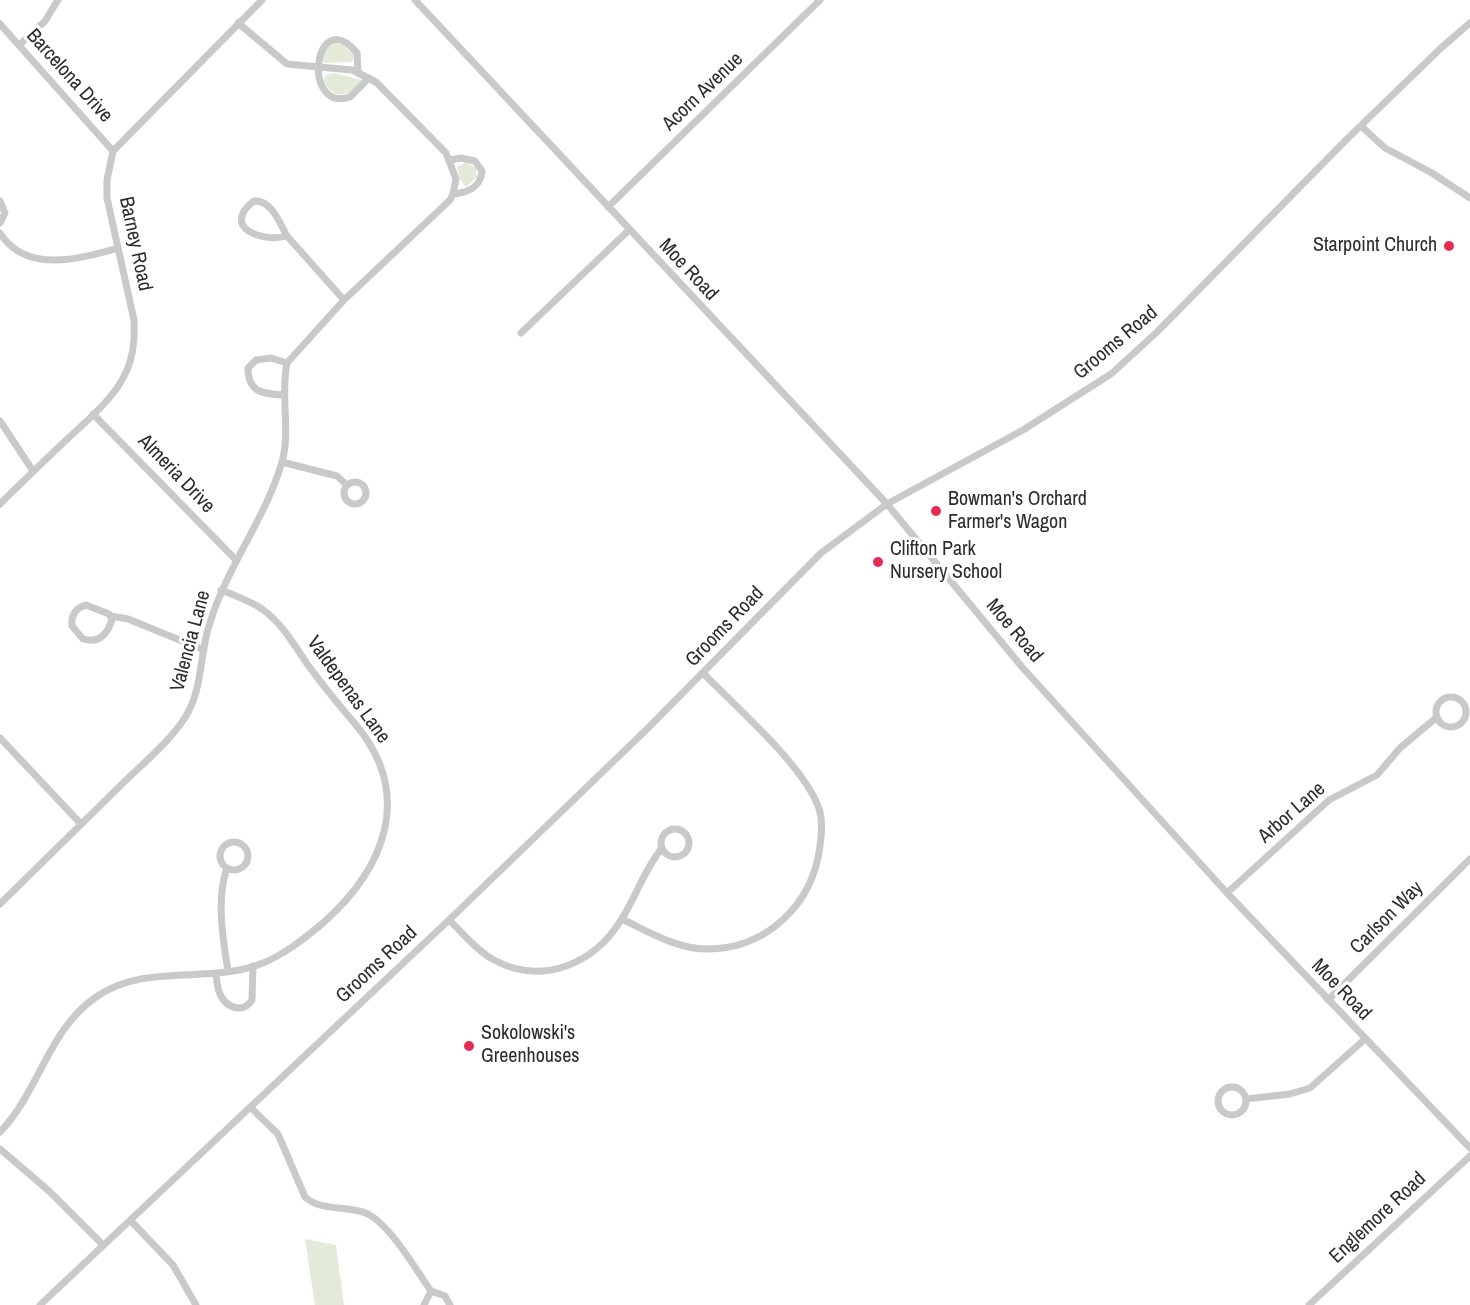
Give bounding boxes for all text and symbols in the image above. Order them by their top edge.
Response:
street label: Barcelona Drive [21,24,117,128]
street label: Acorn Avenue [658,48,748,136]
street label: Barney Road [113,195,157,293]
street label: Moe Road [653,234,723,306]
place label: Starpoint Church [1313,234,1437,258]
marker: Starpoint Church [1442,239,1456,253]
street label: Grooms Road [1069,301,1163,385]
street label: Almeria Drive [133,430,219,518]
place label: Bowman's Orchard Farmer's Wagon [948,488,1087,535]
marker: Bowman's Orchard Farmer's Wagon [929,504,943,518]
place label: Clifton Park Nursery School [890,538,1002,585]
marker: Clifton Park Nursery School [871,555,885,569]
street label: Grooms Road [681,582,769,672]
street label: Valencia Lane [166,588,216,694]
street label: Moe Road [980,594,1048,668]
street label: Valdepenas Lane [301,632,395,748]
street label: Arbor Lane [1254,777,1330,849]
street label: Carlson Way [1346,877,1428,959]
street label: Grooms Road [331,921,423,1009]
street label: Moe Road [1306,954,1376,1026]
place label: Sokolowski's Greenhouses [481,1022,579,1069]
marker: Sokolowski's Greenhouses [462,1039,476,1053]
street label: Englemore Road [1325,1167,1431,1269]

